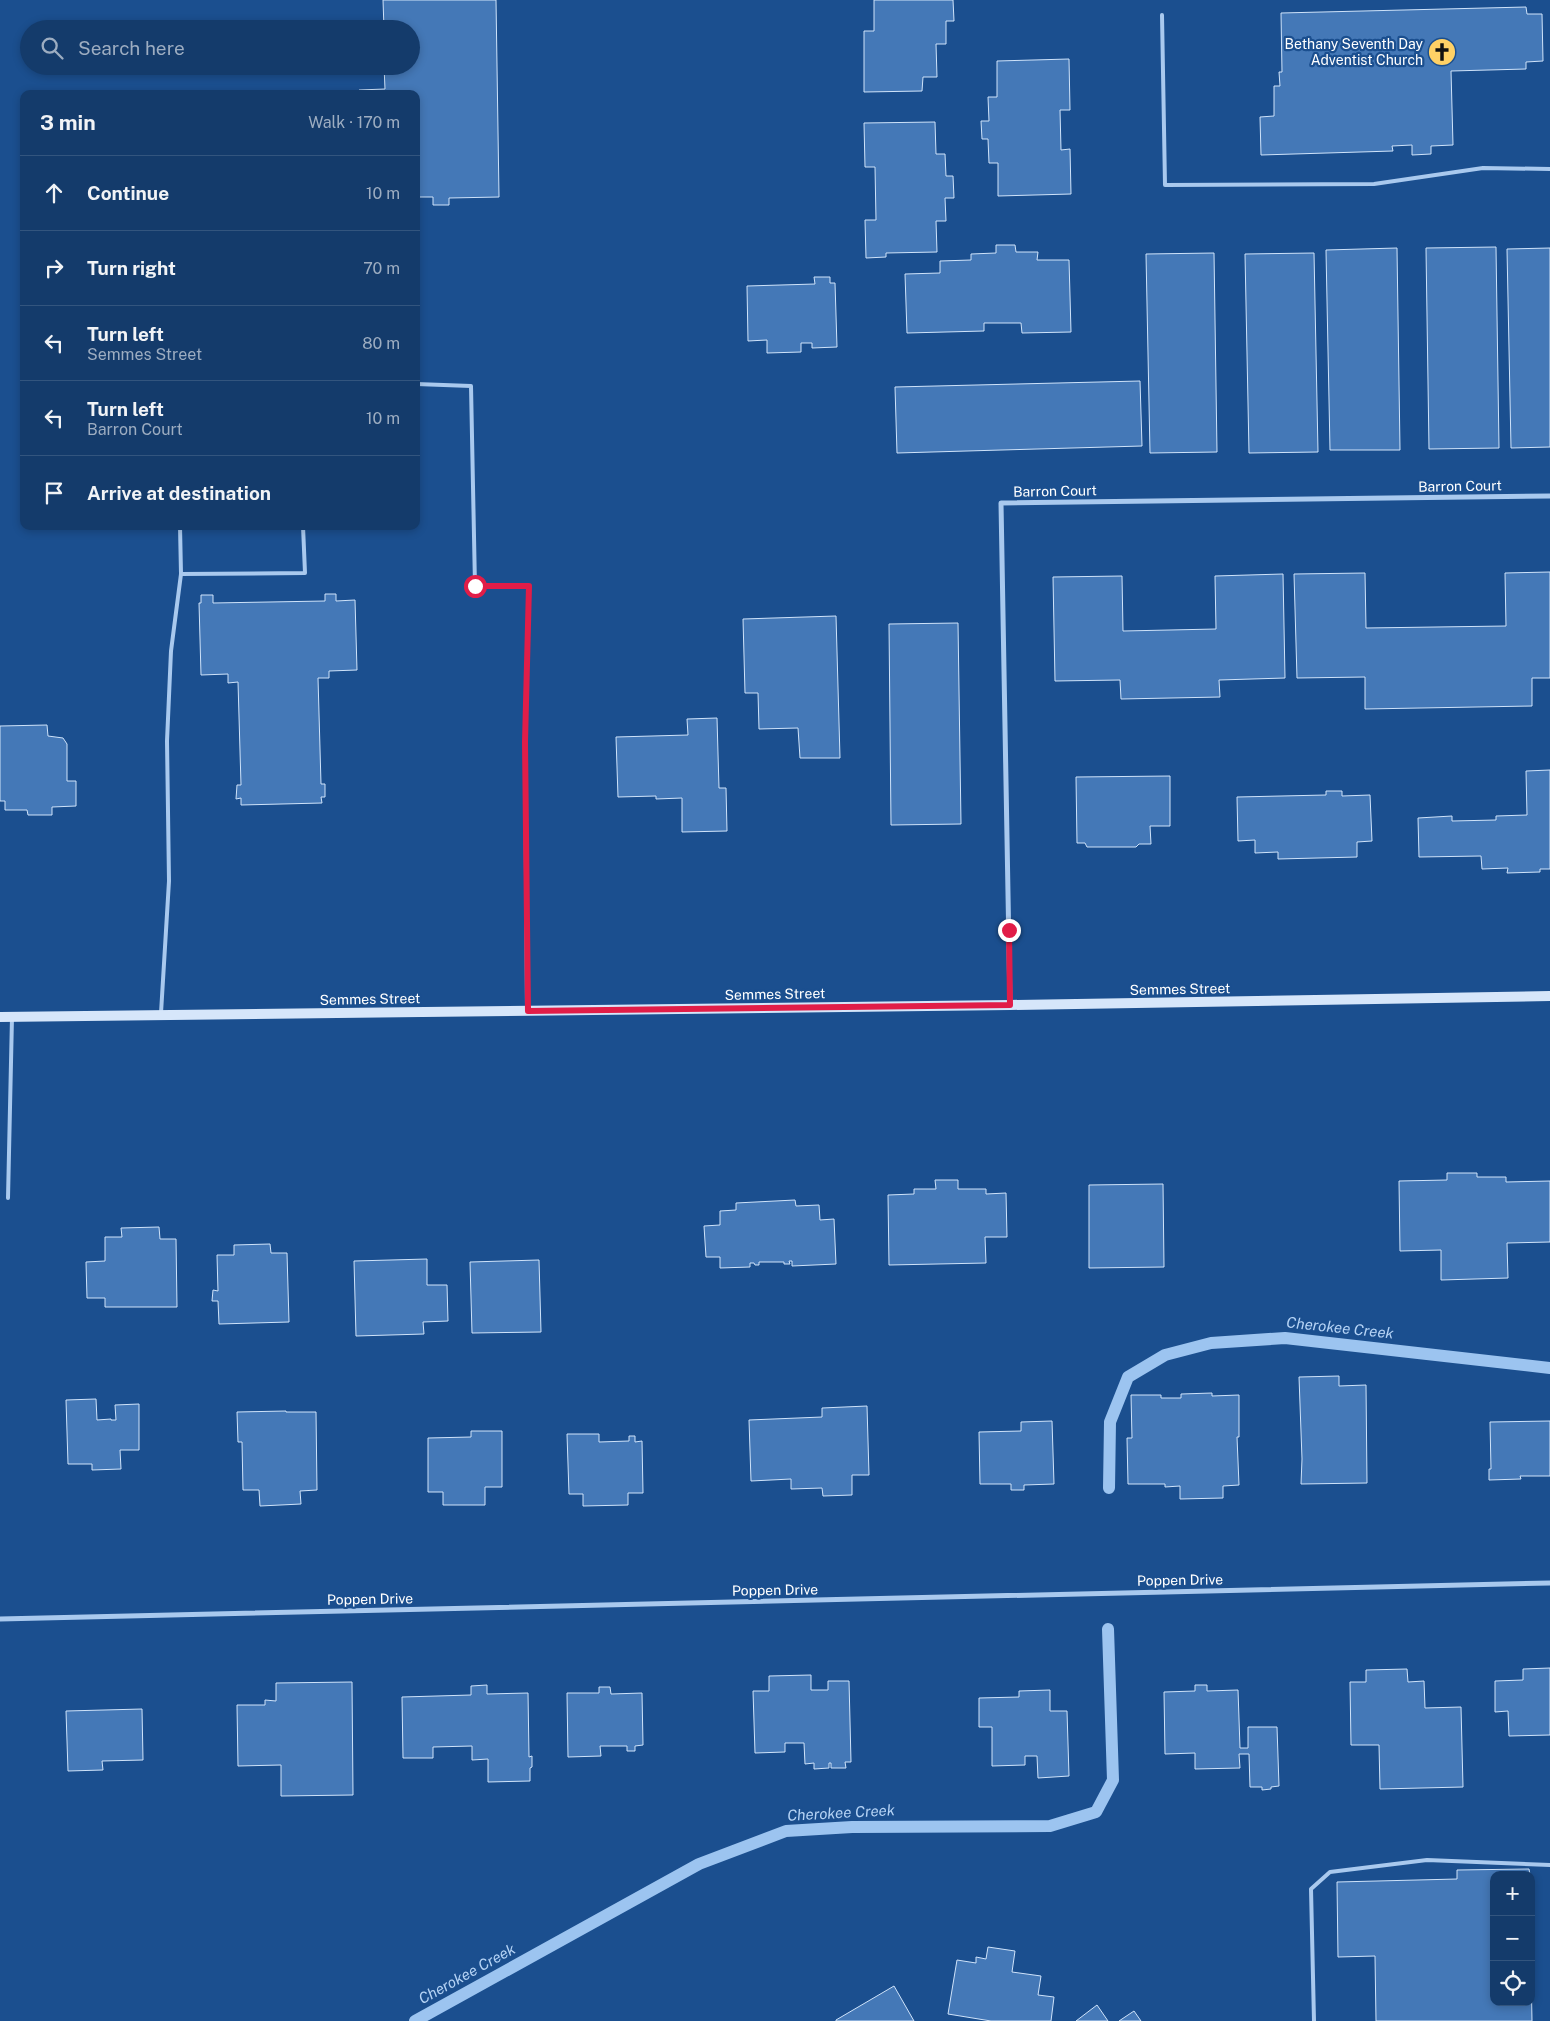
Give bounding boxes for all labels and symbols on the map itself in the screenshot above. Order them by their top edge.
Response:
place label: Bethany Seventh Day Adventist Church [1285,36,1424,68]
church icon: Bethany Seventh Day Adventist Church [1427,37,1457,67]
street label: Barron Court [1418,477,1502,495]
street label: Barron Court [1013,482,1097,500]
route start [464,575,487,598]
route end [998,919,1021,942]
street label: Semmes Street [1129,980,1231,998]
street label: Semmes Street [724,985,826,1003]
street label: Semmes Street [319,990,421,1008]
water label: Cherokee Creek [1286,1313,1395,1342]
street label: Poppen Drive [1137,1571,1223,1589]
street label: Poppen Drive [732,1581,818,1599]
street label: Poppen Drive [327,1590,413,1608]
water label: Cherokee Creek [787,1801,896,1824]
water label: Cherokee Creek [415,1940,519,2007]

